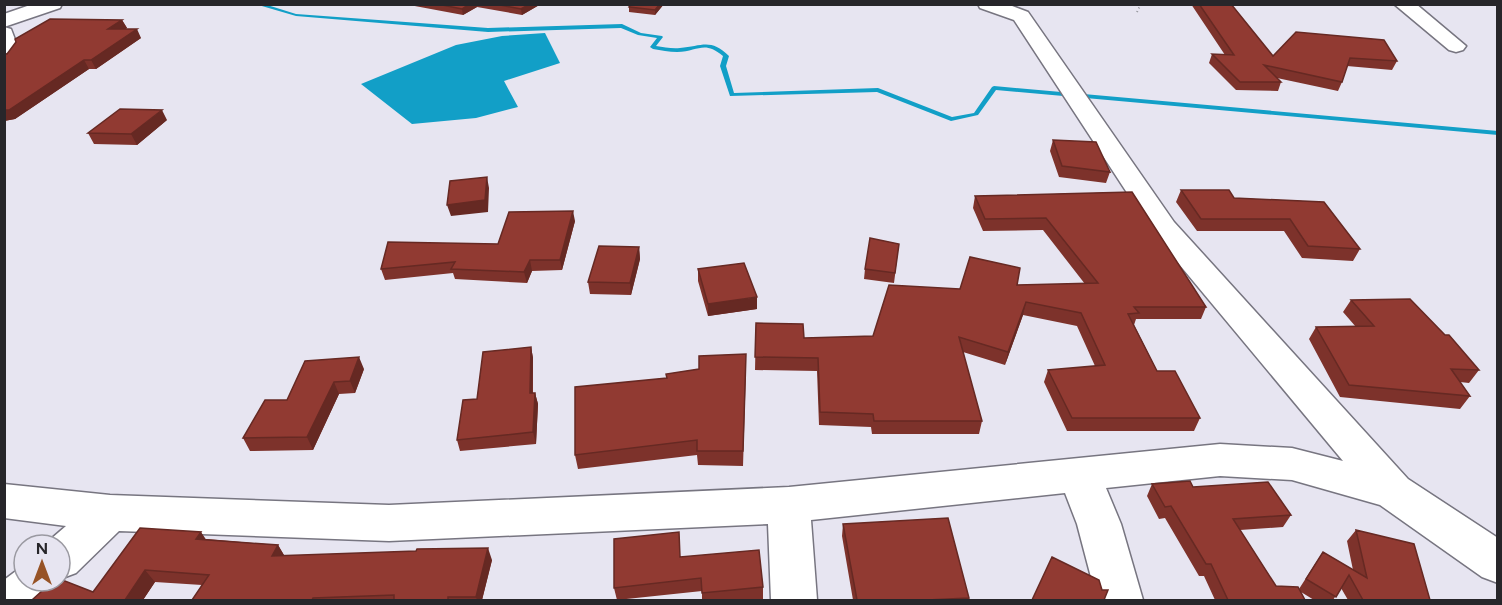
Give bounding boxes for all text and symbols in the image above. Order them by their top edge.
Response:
north arrow [12,533,72,593]
text: N [36,539,48,558]

